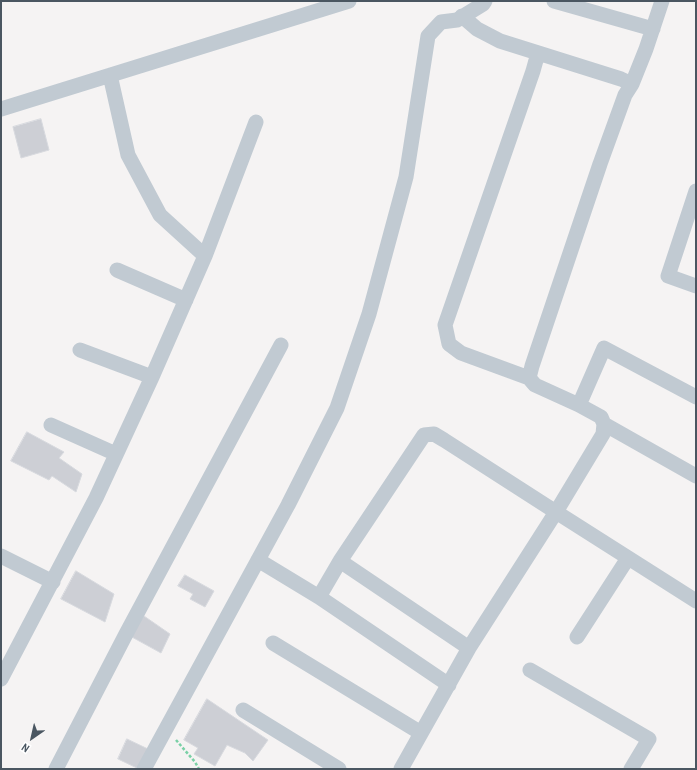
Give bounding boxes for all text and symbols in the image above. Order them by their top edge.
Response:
north arrow [12,718,52,758]
text: N [19,740,32,756]

